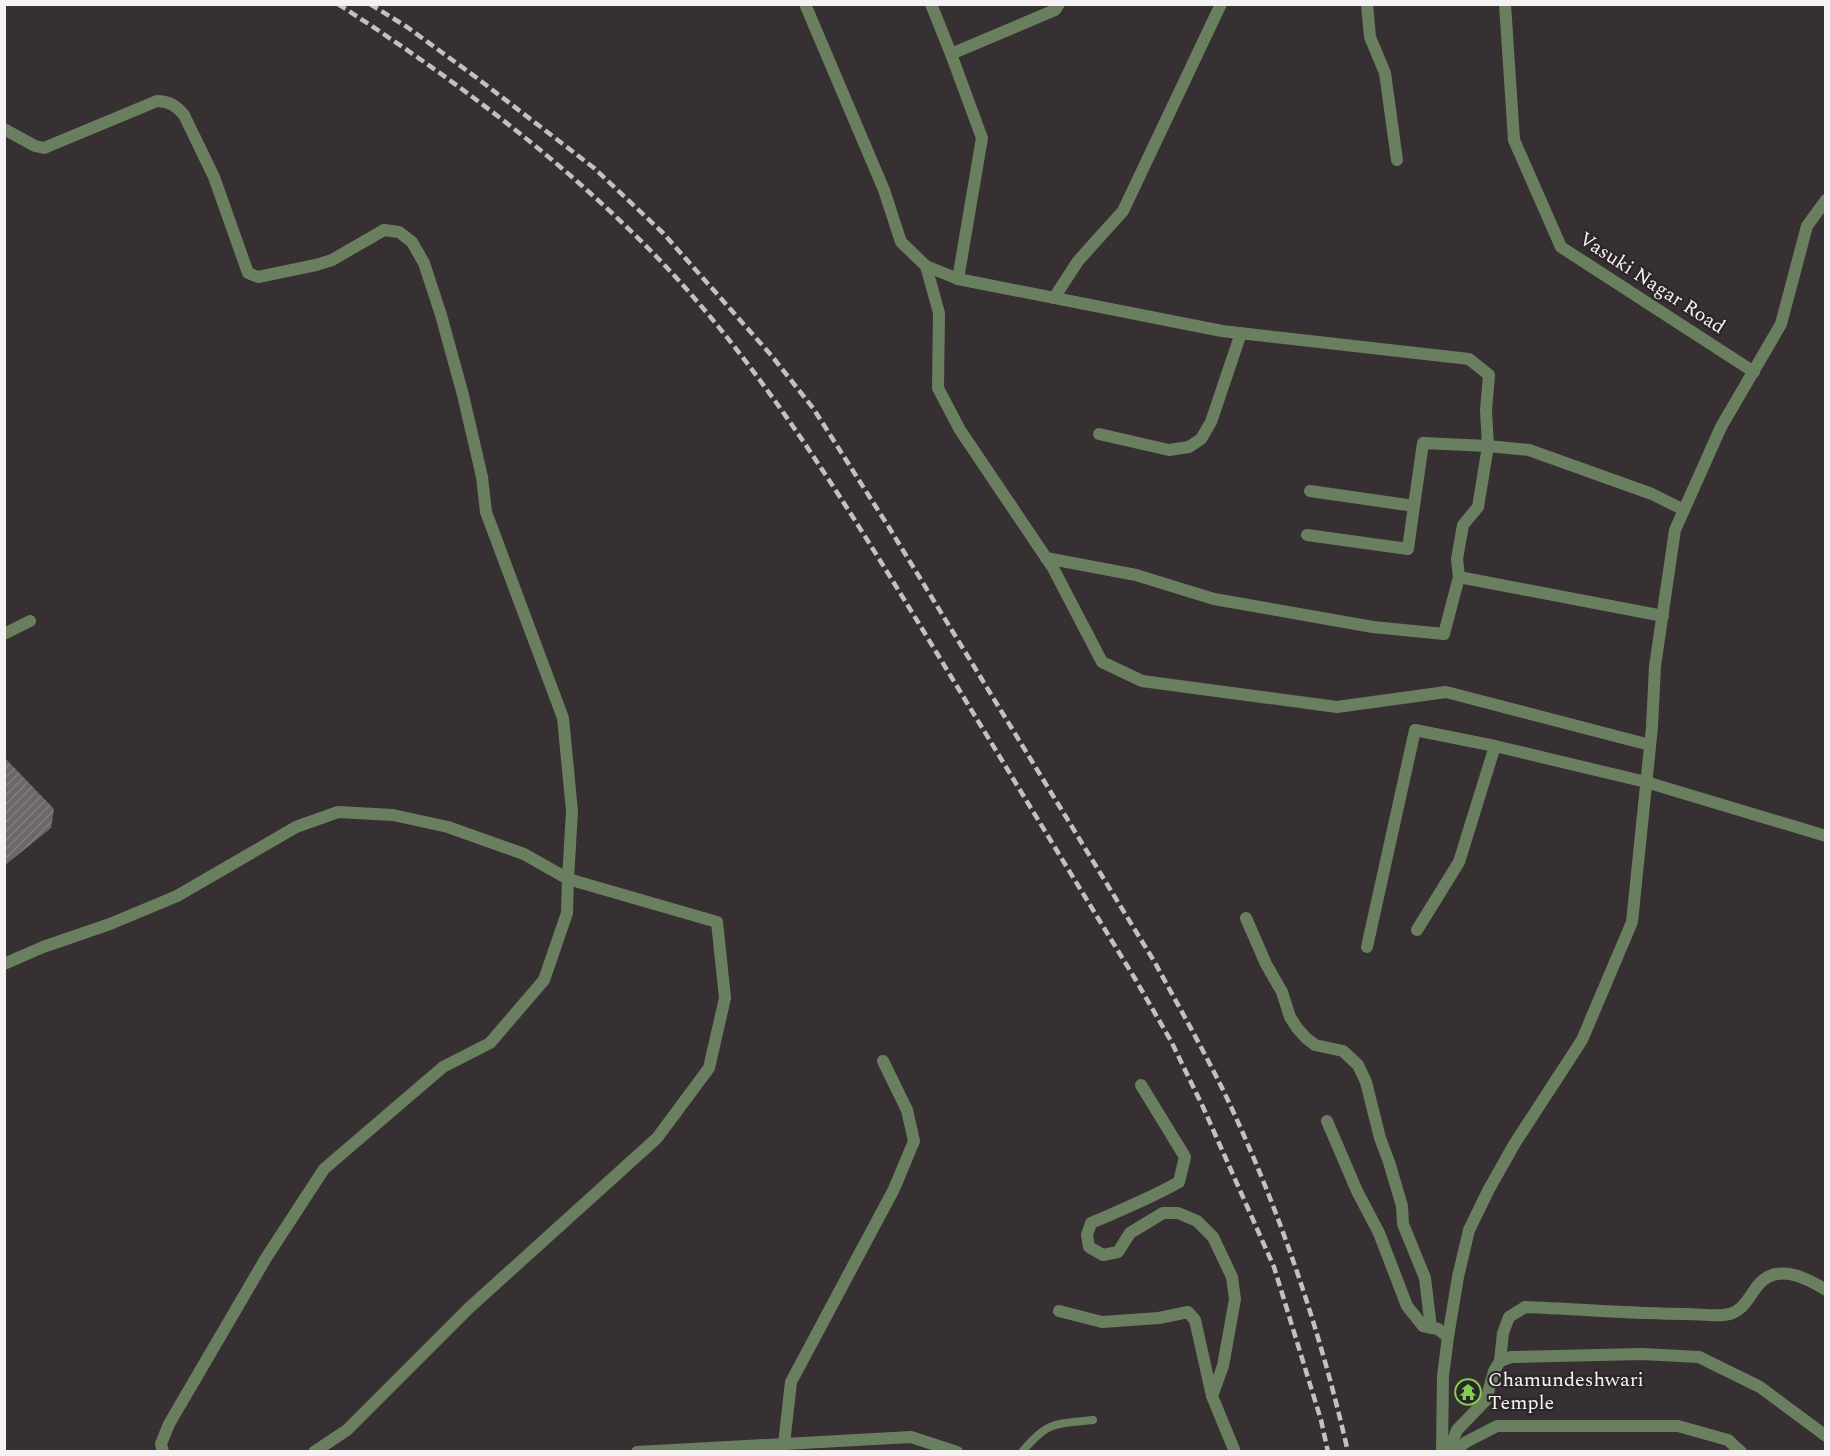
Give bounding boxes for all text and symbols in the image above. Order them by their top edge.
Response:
street label: Vasuki Nagar Road [1573,224,1731,342]
place label: Chamundeshwari Temple [1488,1365,1644,1418]
temple icon: Chamundeshwari Temple [1453,1377,1483,1407]

